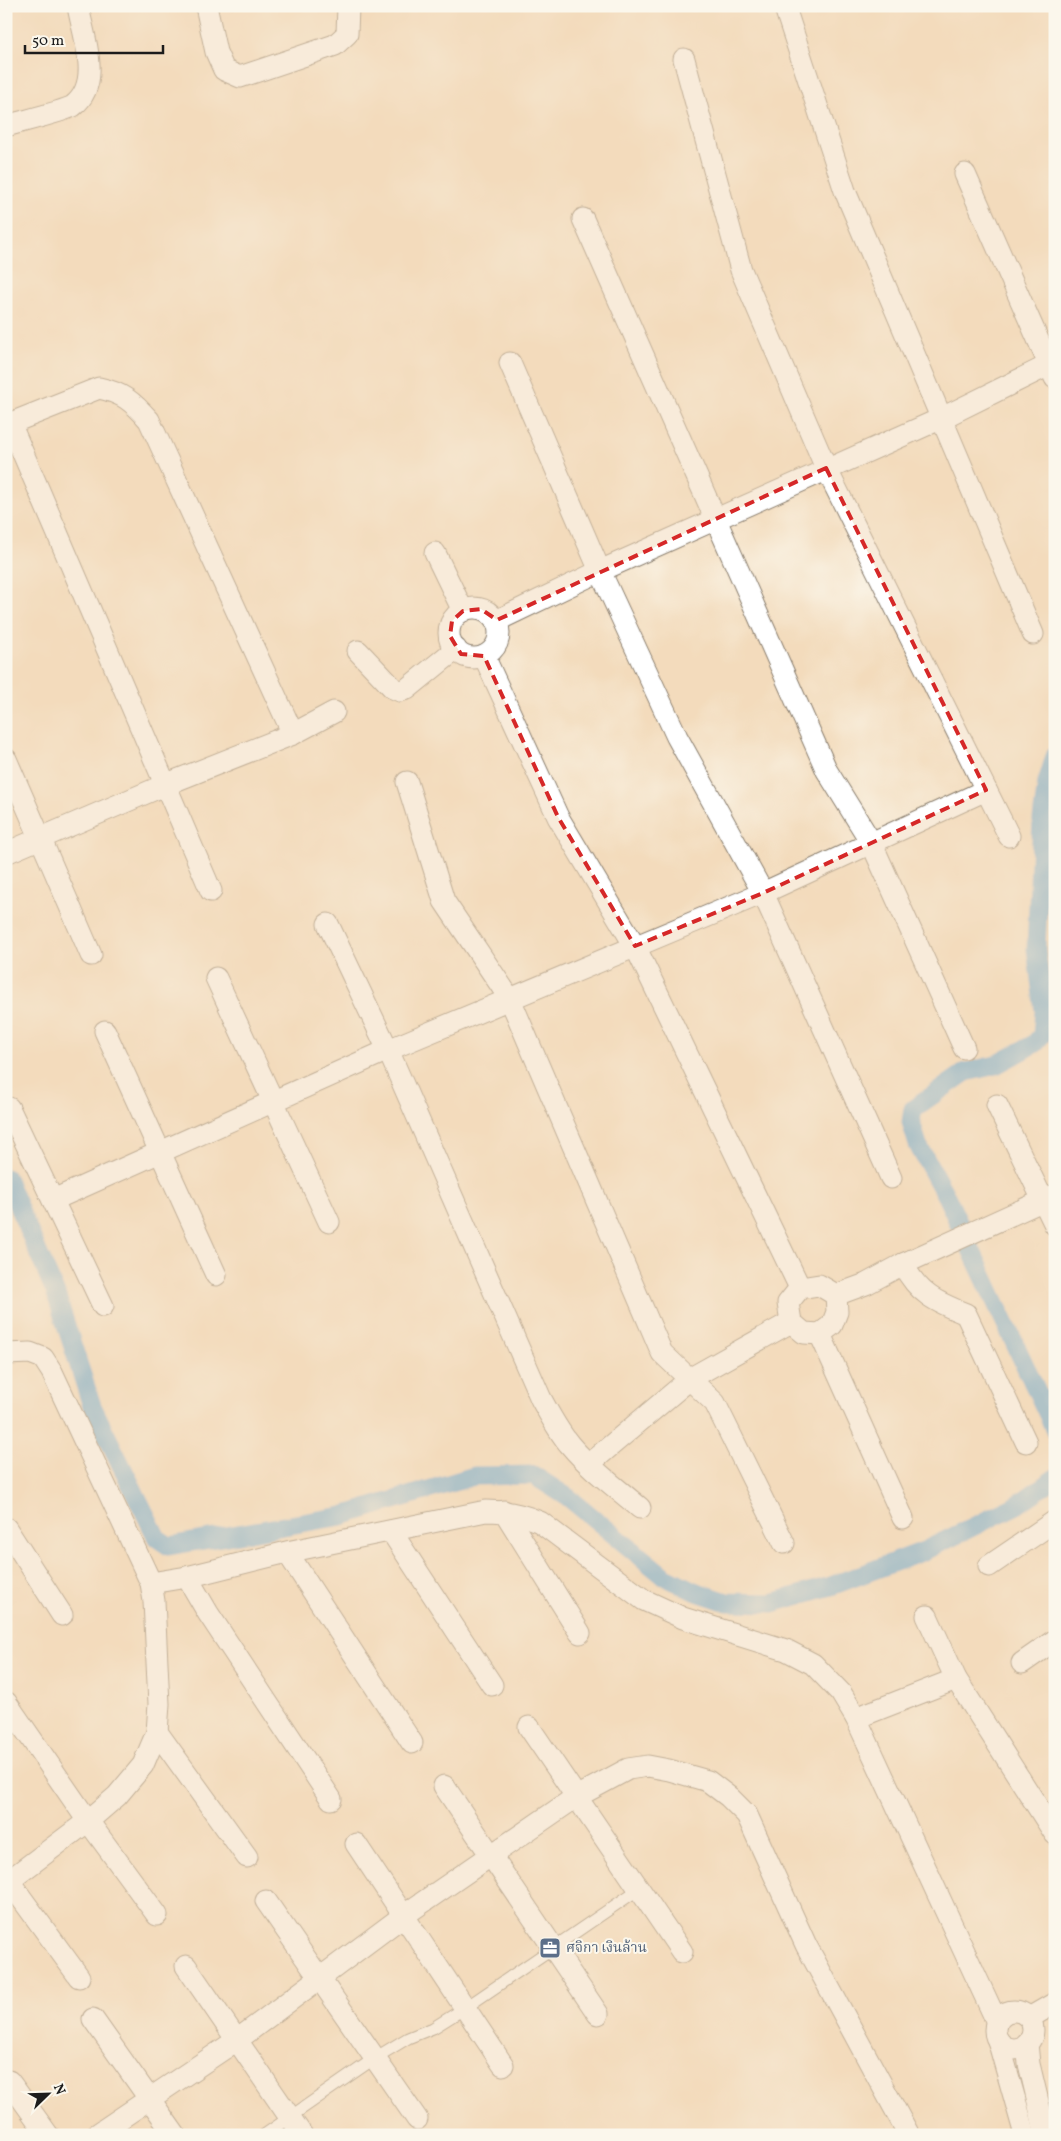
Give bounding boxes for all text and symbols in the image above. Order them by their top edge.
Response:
scale bar [25,22,162,54]
text: 50 m [32,31,64,52]
office icon: ศจิกา เงินล้าน [538,1936,562,1960]
place label: ศจิกา เงินล้าน [566,1939,647,1958]
north arrow [22,2068,72,2118]
text: N [48,2081,69,2098]

